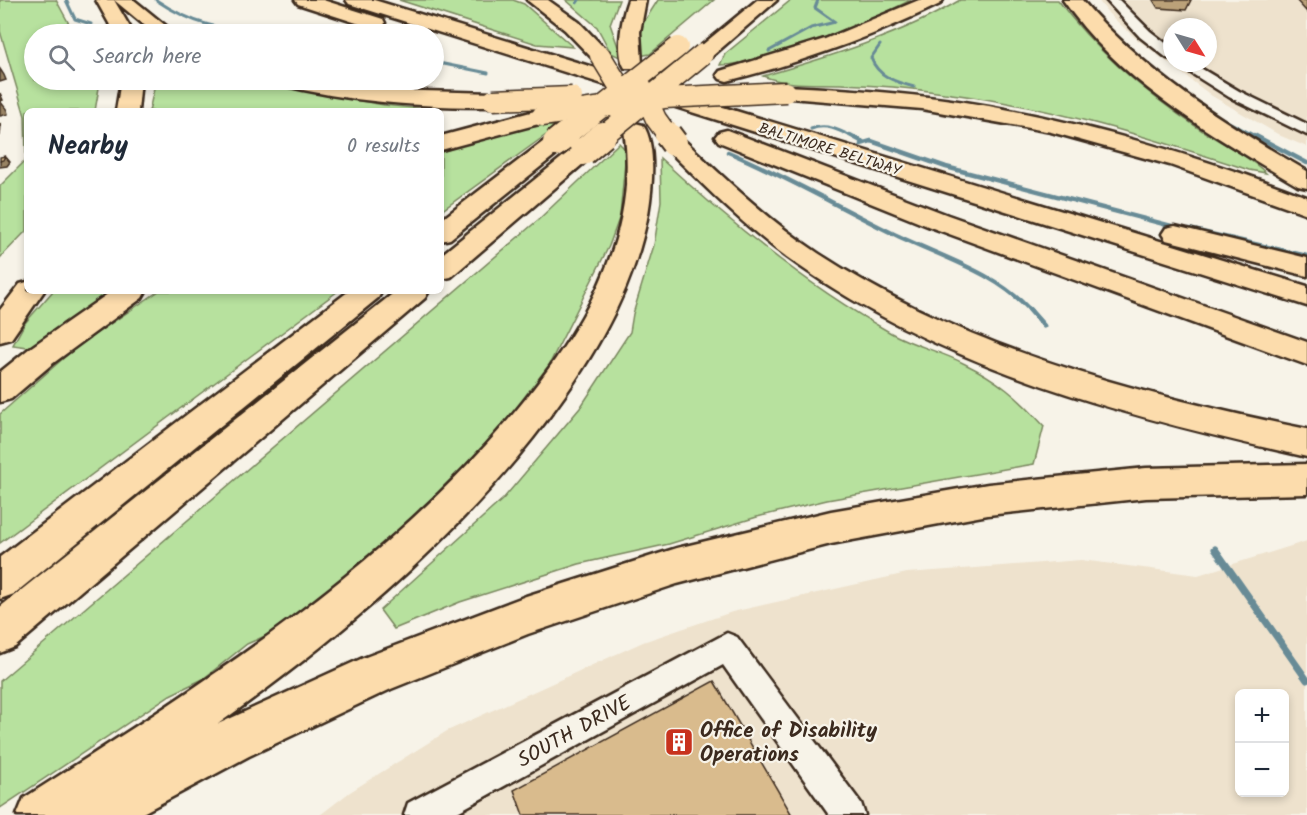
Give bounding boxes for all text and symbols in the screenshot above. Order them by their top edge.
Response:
north arrow [1163,18,1217,72]
search box [24,24,444,90]
text: Search here [93,40,201,75]
icon: search [45,41,78,74]
street label: BALTIMORE BELTWAY [755,117,905,183]
text: Nearby [48,126,128,168]
text: 0 results [347,131,420,163]
street label: SOUTH DRIVE [512,687,638,777]
map controls [1235,689,1289,797]
button: + [1235,689,1289,743]
place label: Office of Disability Operations [700,715,877,772]
building icon: Office of Disability Operations [663,726,695,758]
button: − [1235,743,1289,797]

